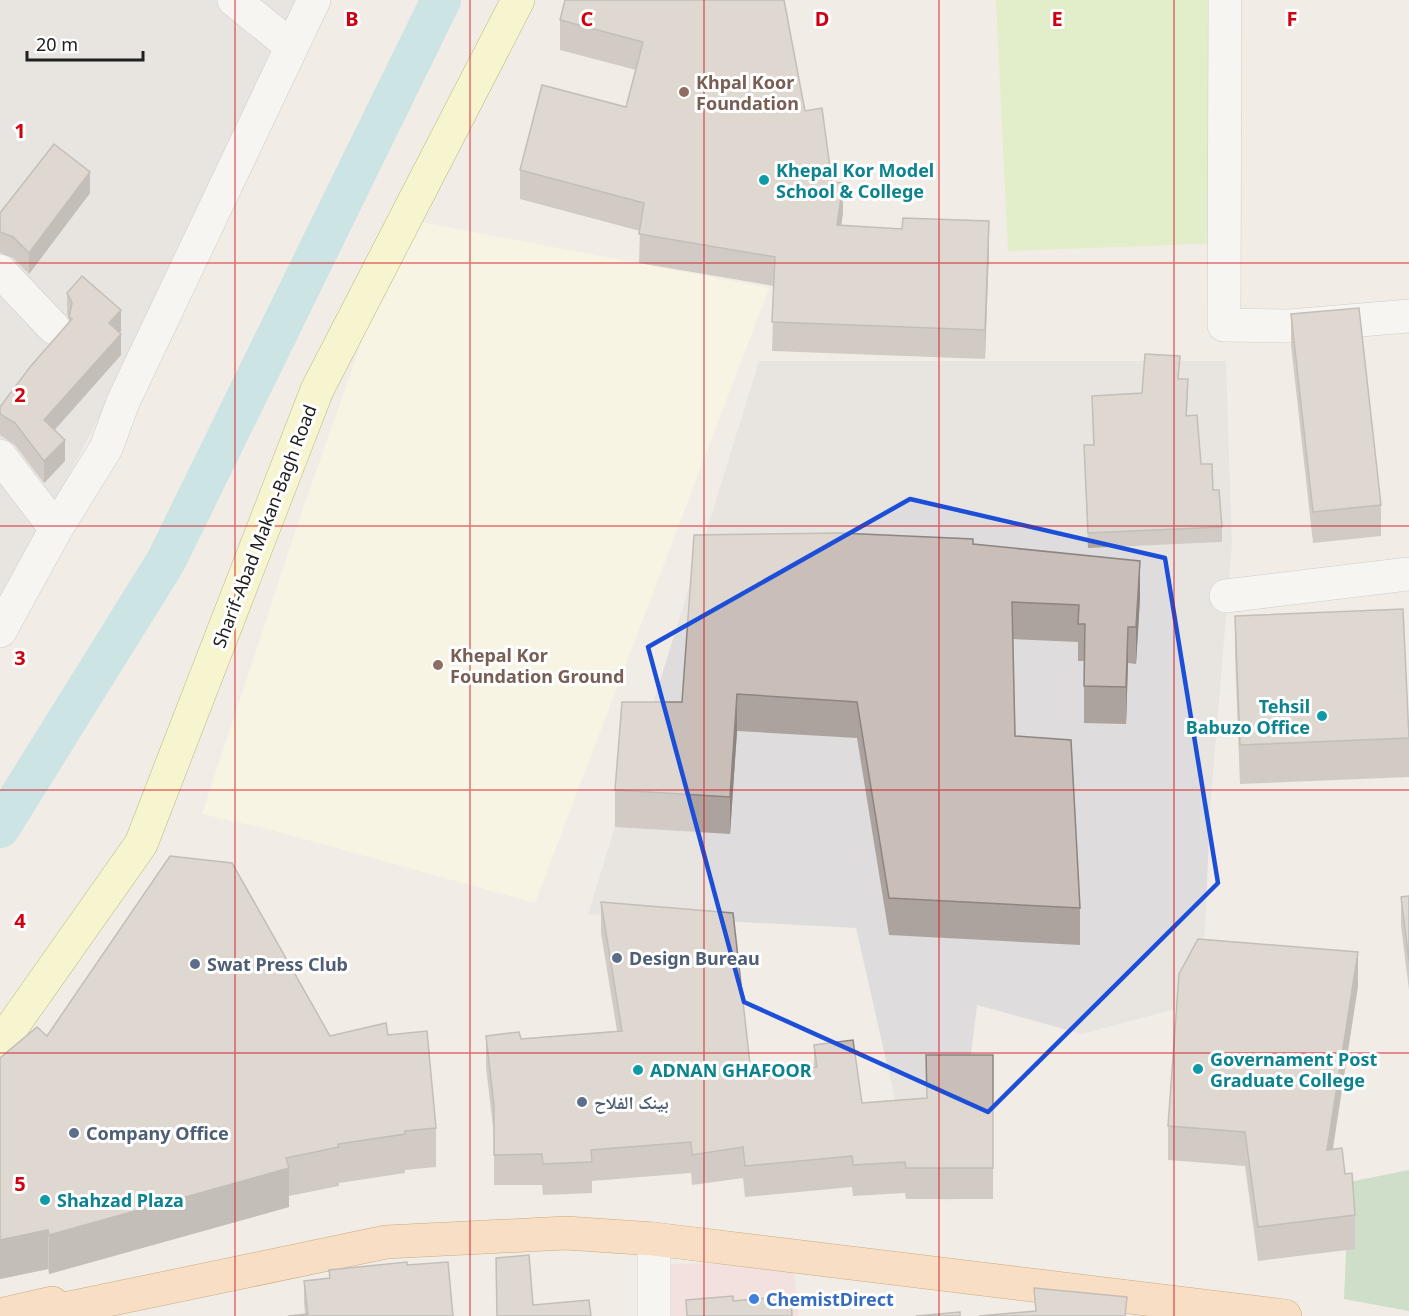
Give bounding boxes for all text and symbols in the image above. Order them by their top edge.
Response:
text: B [345,5,359,32]
text: C [581,5,594,32]
text: D [815,5,829,32]
text: E [1051,5,1063,32]
text: F [1287,5,1297,32]
scale bar [27,24,142,62]
text: 20 m [36,32,78,56]
place label: Khpal Koor Foundation [696,70,799,115]
marker: Khpal Koor Foundation [677,85,691,99]
text: 1 [14,117,26,144]
place label: Khepal Kor Model School & College [776,158,934,203]
marker: Khepal Kor Model School & College [757,173,771,187]
text: 2 [14,381,26,408]
street label: Sharif-Abad Makan-Bagh Road [206,401,322,651]
place label: Khepal Kor Foundation Ground [450,643,624,688]
text: 3 [14,644,26,671]
marker: Khepal Kor Foundation Ground [431,658,445,672]
place label: Tehsil Babuzo Office [1186,694,1310,739]
marker: Tehsil Babuzo Office [1315,709,1329,723]
text: 4 [14,907,26,934]
place label: Design Bureau [629,946,760,970]
marker: Design Bureau [610,951,624,965]
place label: Swat Press Club [207,952,348,976]
marker: Swat Press Club [188,957,202,971]
place label: Governament Post Graduate College [1210,1047,1377,1092]
place label: ADNAN GHAFOOR [650,1058,812,1082]
marker: Governament Post Graduate College [1191,1062,1205,1076]
marker: ADNAN GHAFOOR [631,1063,645,1077]
place label: بینک الفلاح [594,1090,669,1114]
marker: بینک الفلاح [575,1095,589,1109]
place label: Company Office [86,1121,229,1145]
marker: Company Office [67,1126,81,1140]
text: 5 [14,1170,26,1197]
place label: Shahzad Plaza [57,1188,184,1212]
marker: Shahzad Plaza [38,1193,52,1207]
place label: ChemistDirect [766,1287,894,1311]
marker: ChemistDirect [747,1292,761,1306]

